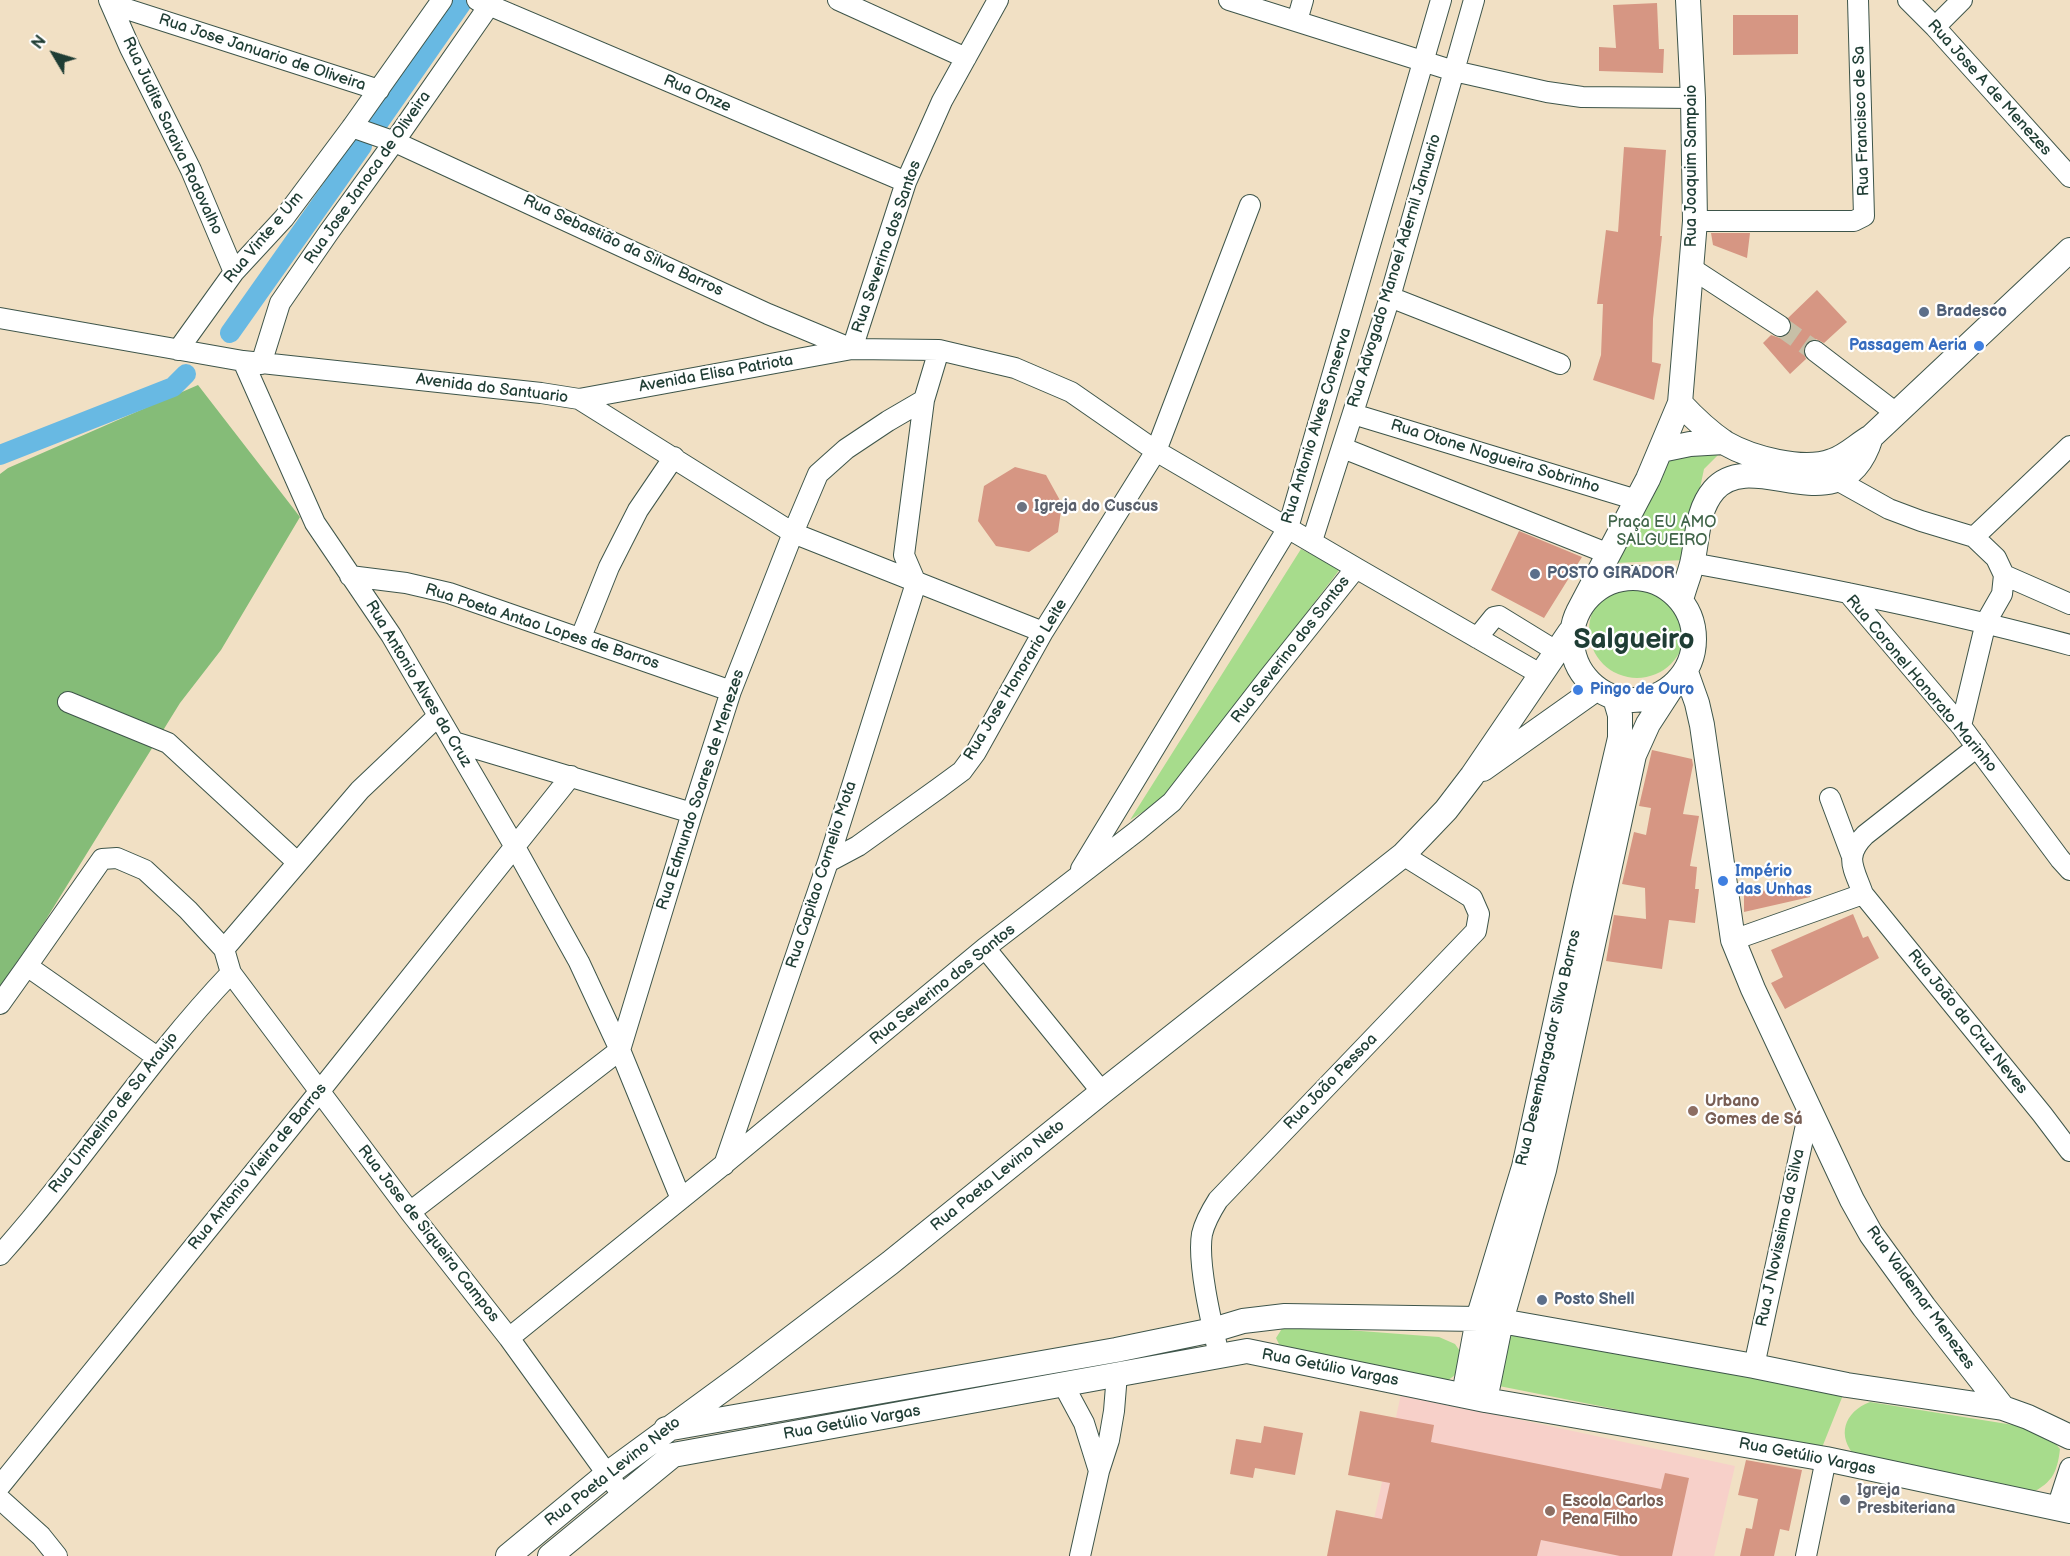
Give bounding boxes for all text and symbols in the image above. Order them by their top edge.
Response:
street label: Rua Jose Januario de Oliveira [156,10,368,96]
street label: Rua Jose A de Menezes [1923,16,2055,160]
north arrow [24,24,84,84]
text: N [28,32,51,53]
street label: Rua Judite Saraiva Rodovalho [118,34,226,238]
street label: Rua Francisco de Sa [1850,45,1874,197]
street label: Rua Onze [660,71,734,117]
street label: Rua Joaquim Sampaio [1682,85,1702,247]
street label: Rua Jose Janoca de Oliveira [301,88,435,268]
street label: Rua Advogado Manoel Adernil Januario [1344,132,1446,410]
street label: Rua Severino dos Santos [848,158,926,336]
street label: Rua Vinte e Um [220,188,308,288]
street label: Rua Sebastião da Silva Barros [520,191,726,301]
place label: Bradesco [1936,302,2007,322]
marker: Bradesco [1917,305,1931,319]
street label: Rua Antonio Alves Conserva [1278,326,1356,526]
place label: Passagem Aeria [1849,336,1967,356]
marker: Passagem Aeria [1972,339,1986,353]
street label: Avenida Elisa Patriota [637,351,795,397]
street label: Avenida do Santuario [415,370,569,408]
street label: Rua Otone Nogueira Sobrinho [1388,416,1602,498]
place label: Igreja do Cuscus [1034,497,1158,517]
marker: Igreja do Cuscus [1015,500,1029,514]
park label: Praça EU AMO SALGUEIRO [1608,513,1716,551]
place label: POSTO GIRADOR [1547,564,1675,584]
marker: POSTO GIRADOR [1528,567,1542,581]
street label: Rua Severino dos Santos [1228,573,1354,727]
street label: Rua Poeta Antao Lopes de Barros [422,580,662,674]
street label: Rua Coronel Honorato Marinho [1841,591,2001,777]
street label: Rua Jose Honorario Leite [960,596,1072,764]
street label: Rua Antonio Alves da Cruz [361,597,475,771]
district label: Salgueiro [1573,624,1695,658]
street label: Rua Edmundo Soares de Menezes [653,667,749,913]
place label: Pingo de Ouro [1590,680,1694,700]
marker: Pingo de Ouro [1571,683,1585,697]
street label: Rua Capitao Cornelio Mota [783,779,861,971]
place label: Império das Unhas [1735,862,1812,900]
marker: Império das Unhas [1716,874,1730,888]
street label: Rua Severino dos Santos [866,920,1020,1050]
street label: Rua Desembargador Silva Barros [1512,928,1586,1168]
street label: Rua João da Cruz Neves [1903,946,2031,1098]
street label: Rua Umbelino de Sa Araujo [45,1029,183,1197]
street label: Rua João Pessoa [1280,1030,1382,1134]
street label: Rua Antonio Vieira de Barros [185,1080,331,1254]
place label: Urbano Gomes de Sá [1705,1092,1803,1130]
marker: Urbano Gomes de Sá [1686,1104,1700,1118]
street label: Rua Poeta Levino Neto [927,1116,1069,1236]
street label: Rua Jose de Siqueira Campos [353,1142,503,1326]
street label: Rua J Novissimo da Silva [1753,1147,1809,1329]
street label: Rua Valdemar Menezes [1862,1223,1978,1373]
place label: Posto Shell [1554,1290,1635,1310]
marker: Posto Shell [1535,1293,1549,1307]
street label: Rua Getúlio Vargas [1260,1345,1400,1391]
street label: Rua Getúlio Vargas [782,1401,922,1445]
street label: Rua Poeta Levino Neto [541,1413,685,1531]
street label: Rua Getúlio Vargas [1737,1434,1877,1480]
place label: Igreja Presbiteriana [1857,1481,1955,1519]
place label: Escola Carlos Pena Filho [1562,1492,1664,1530]
marker: Igreja Presbiteriana [1838,1493,1852,1507]
marker: Escola Carlos Pena Filho [1543,1504,1557,1518]

